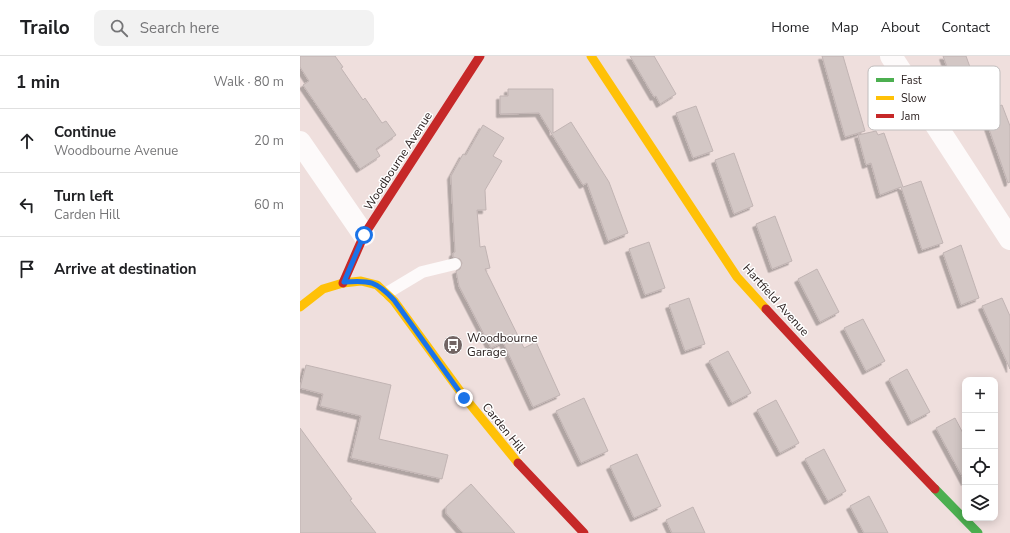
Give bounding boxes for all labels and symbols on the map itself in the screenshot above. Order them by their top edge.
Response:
legend [868,66,1000,130]
text: Fast [901,73,922,88]
text: Slow [901,91,926,106]
street label: Woodbourne Avenue [360,109,436,213]
text: Jam [900,109,920,124]
route start [355,226,373,244]
street label: Hartfield Avenue [739,261,813,339]
place label: Woodbourne Garage [467,330,538,360]
bus stop icon: Woodbourne Garage [442,334,464,356]
route end [455,389,473,407]
street label: Carden Hill [479,399,530,457]

